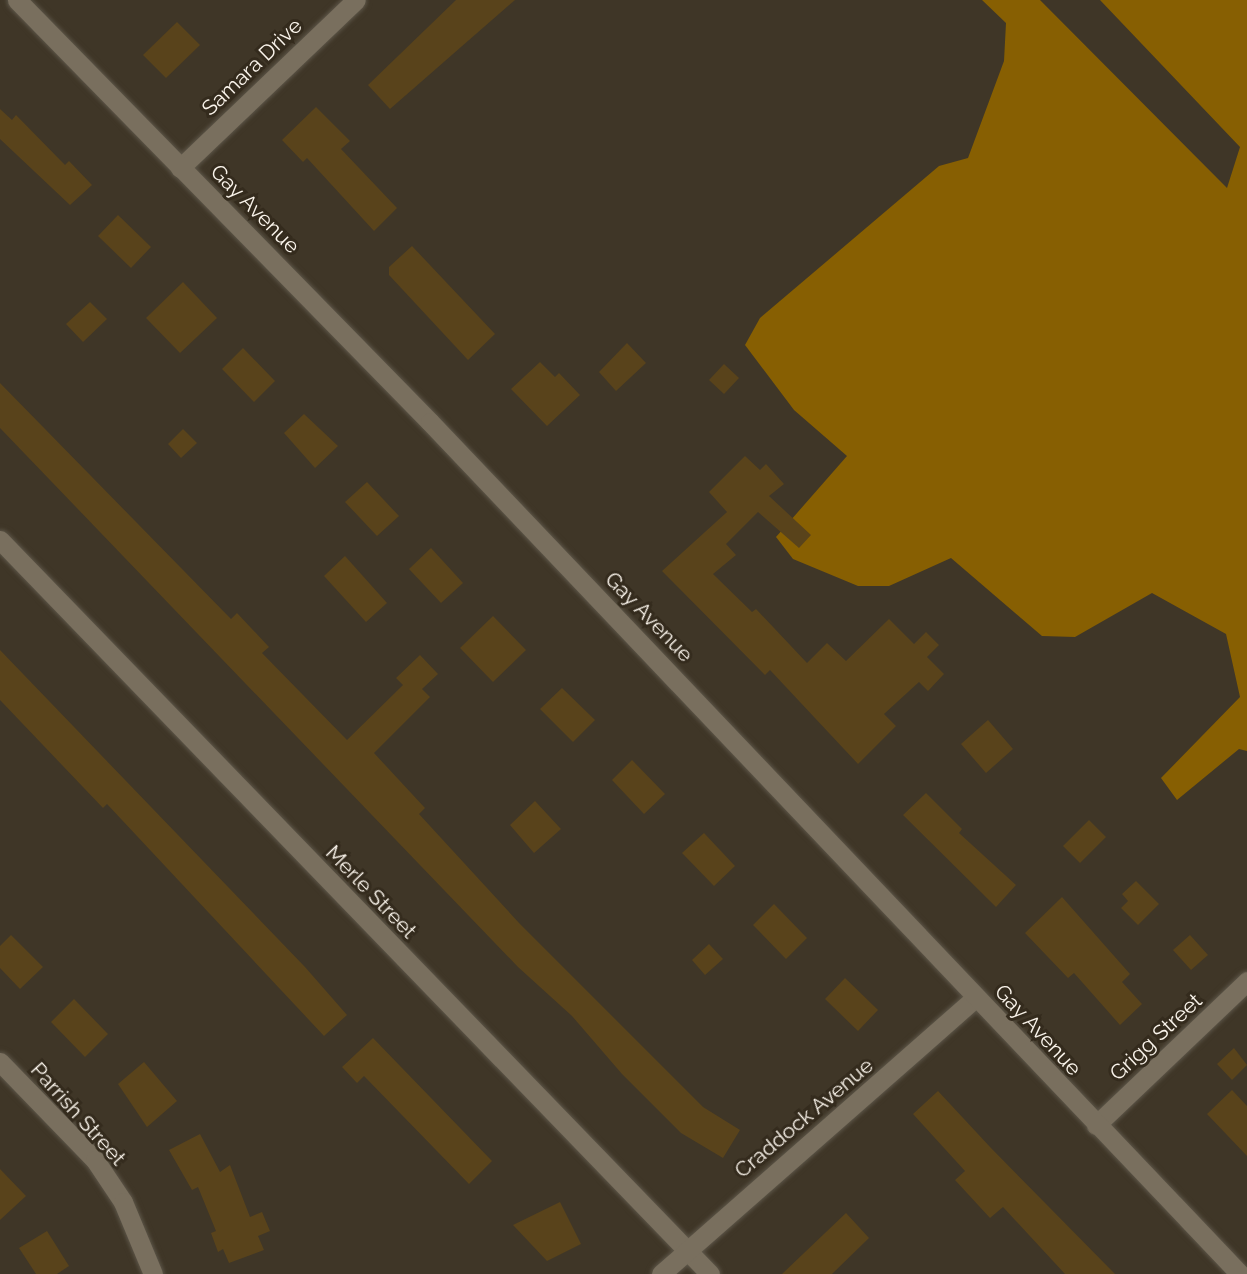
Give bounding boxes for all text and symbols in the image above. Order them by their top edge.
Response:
street label: Samara Drive [197,13,307,121]
street label: Gay Avenue [205,159,305,259]
street label: Gay Avenue [599,566,699,668]
street label: Merle Street [320,840,422,944]
street label: Gay Avenue [989,979,1087,1081]
street label: Grigg Street [1105,988,1207,1086]
street label: Craddock Avenue [729,1053,879,1183]
street label: Parrish Street [25,1057,131,1171]

